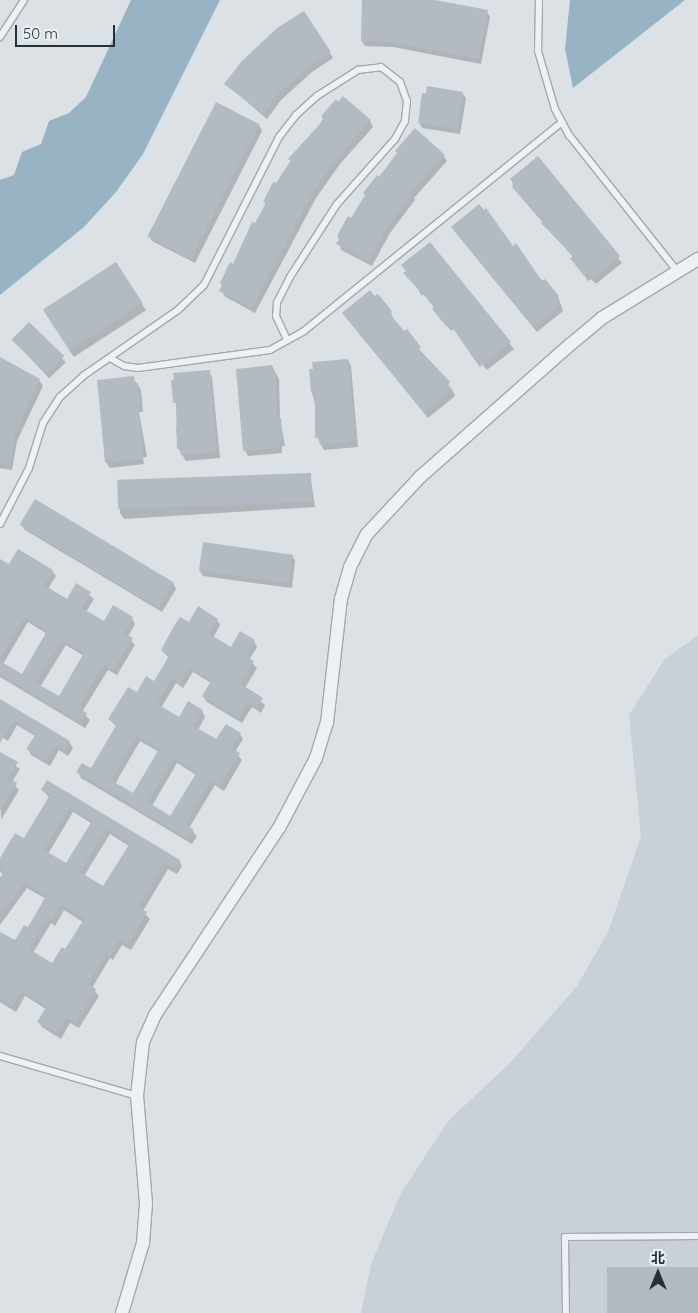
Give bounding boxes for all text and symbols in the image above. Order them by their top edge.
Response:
scale bar [18,15,118,47]
text: 50 m [23,24,58,43]
north arrow [633,1248,683,1298]
text: 北 [651,1249,665,1267]

